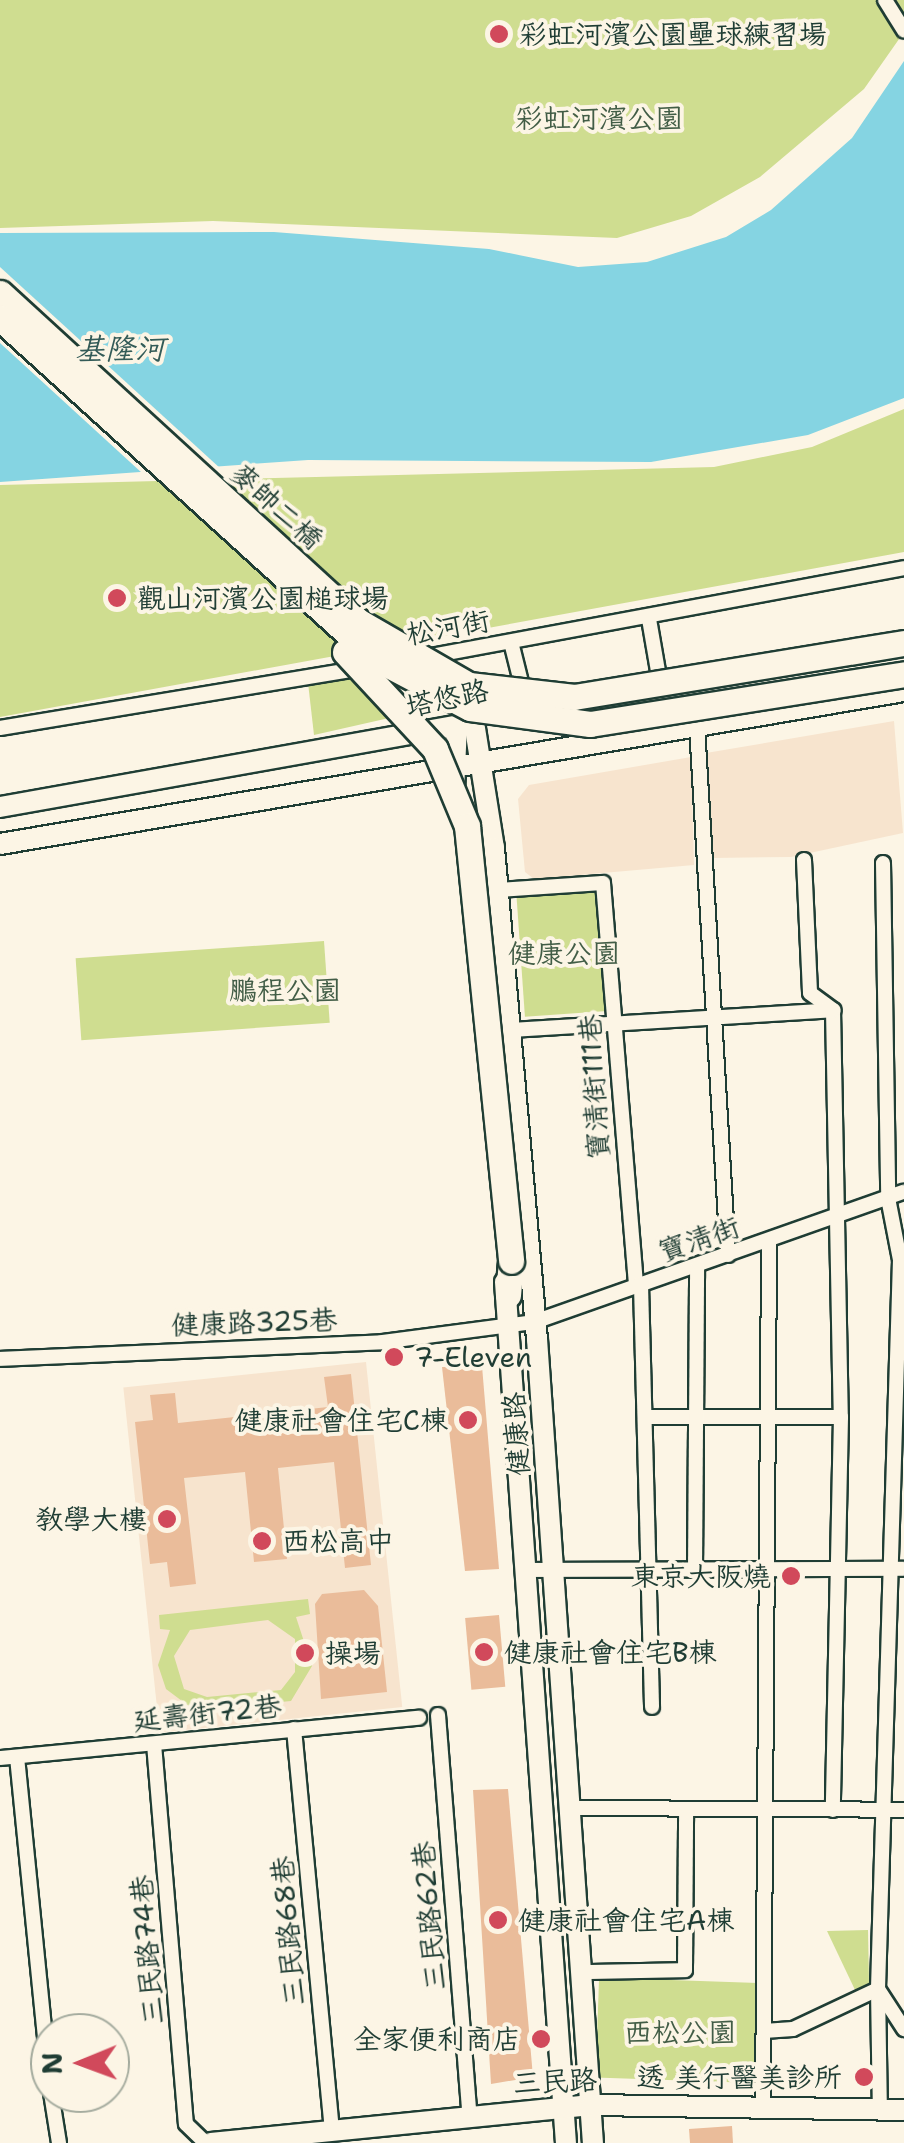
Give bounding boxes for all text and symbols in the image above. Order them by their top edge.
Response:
place label: 彩虹河濱公園壘球練習場 [519,17,827,51]
marker: 彩虹河濱公園壘球練習場 [488,23,510,45]
park label: 彩虹河濱公園 [515,101,683,135]
water label: 基隆河 [75,331,165,367]
street label: 麥帥二橋 [224,456,330,556]
place label: 觀山河濱公園槌球場 [137,581,389,615]
marker: 觀山河濱公園槌球場 [106,587,128,609]
street label: 松河街 [404,603,492,651]
street label: 塔悠路 [402,673,492,723]
park label: 健康公園 [508,936,620,970]
park label: 鵬程公園 [229,973,341,1007]
street label: 寶清街111巷 [572,1013,616,1161]
street label: 寶清街 [654,1209,744,1269]
street label: 健康路325巷 [170,1302,338,1342]
place label: 7-Eleven [414,1340,532,1374]
marker: 7-Eleven [383,1346,405,1368]
street label: 健康路 [496,1391,536,1477]
place label: 健康社會住宅C棟 [235,1403,448,1437]
marker: 健康社會住宅C棟 [457,1409,479,1431]
place label: 教學大樓 [35,1502,147,1536]
marker: 教學大樓 [156,1508,178,1530]
place label: 西松高中 [282,1524,394,1558]
marker: 西松高中 [251,1530,273,1552]
place label: 東京大阪燒 [631,1559,771,1593]
marker: 東京大阪燒 [780,1565,802,1587]
place label: 健康社會住宅B棟 [504,1635,717,1669]
place label: 操場 [325,1636,381,1670]
marker: 健康社會住宅B棟 [473,1641,495,1663]
marker: 操場 [294,1642,316,1664]
street label: 延壽街72巷 [131,1689,283,1737]
street label: 三民路62巷 [406,1840,452,1992]
street label: 三民路68巷 [265,1855,311,2007]
street label: 三民路74巷 [124,1874,170,2026]
place label: 健康社會住宅A棟 [518,1903,734,1937]
marker: 健康社會住宅A棟 [487,1909,509,1931]
north arrow [30,2013,130,2113]
park label: 西松公園 [624,2015,736,2049]
place label: 全家便利商店 [353,2022,521,2056]
marker: 全家便利商店 [530,2028,552,2050]
text: N [33,2052,71,2075]
place label: 透 美行醫美診所 [636,2060,842,2094]
street label: 三民路 [512,2062,598,2100]
marker: 透 美行醫美診所 [851,2064,877,2090]

